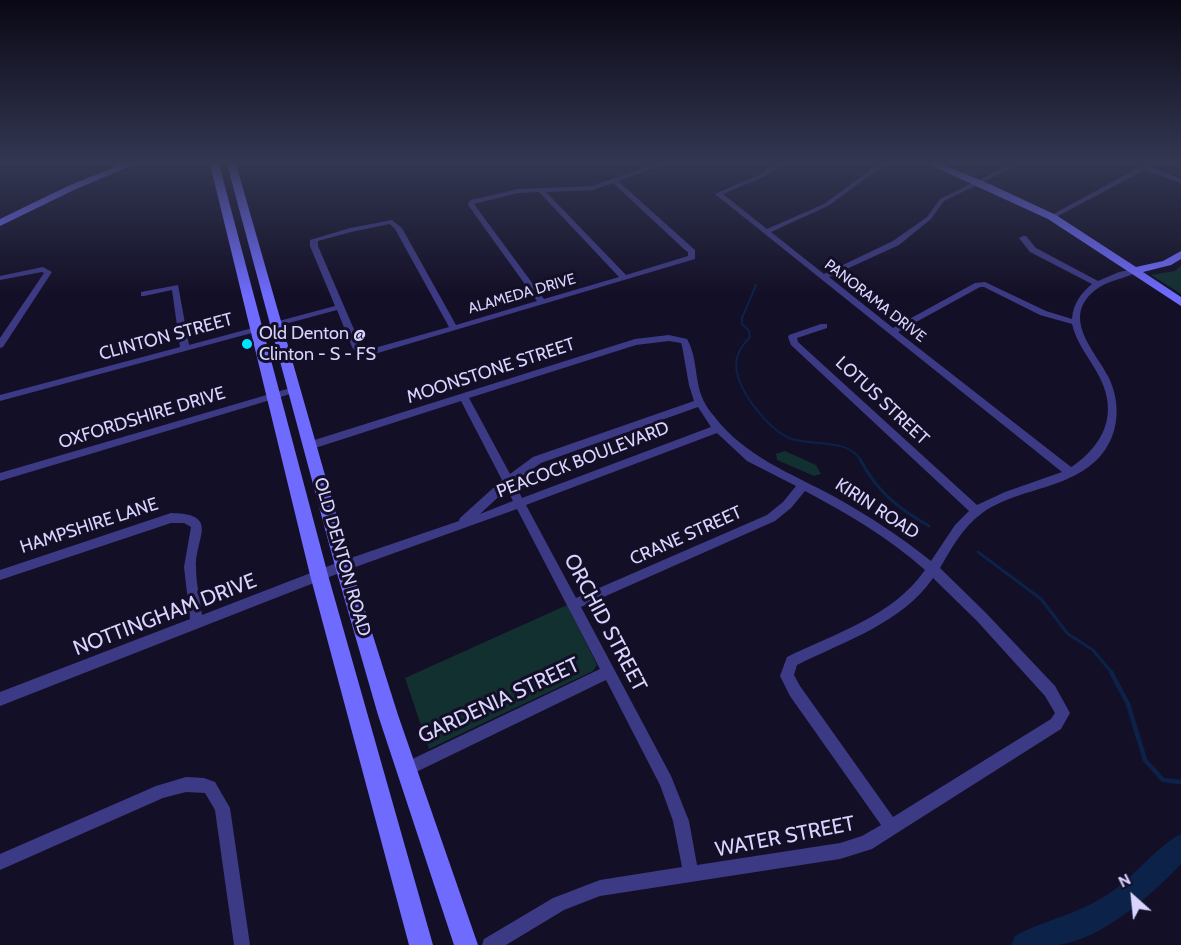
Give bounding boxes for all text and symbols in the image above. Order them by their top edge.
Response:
street label: PANORAMA DRIVE [821,256,929,346]
street label: ALAMEDA DRIVE [466,270,578,318]
street label: CLINTON STREET [97,309,235,365]
place label: Old Denton @ Clinton - S - FS [259,323,376,366]
street label: MOONSTONE STREET [404,334,578,408]
marker: Old Denton @ Clinton - S - FS [240,337,254,351]
street label: LOTUS STREET [831,352,933,450]
street label: OXFORDSHIRE DRIVE [56,382,228,454]
street label: PEACOCK BOULEVARD [494,417,672,503]
street label: KIRIN ROAD [831,474,923,544]
street label: OLD DENTON ROAD [309,475,375,639]
street label: HAMPSHIRE LANE [17,493,161,559]
street label: CRANE STREET [627,502,745,570]
street label: ORCHID STREET [558,550,652,696]
street label: NOTTINGHAM DRIVE [70,568,260,662]
street label: GARDENIA STREET [414,653,584,749]
street label: WATER STREET [713,811,857,863]
north arrow [1103,867,1163,927]
text: N [1115,869,1134,892]

